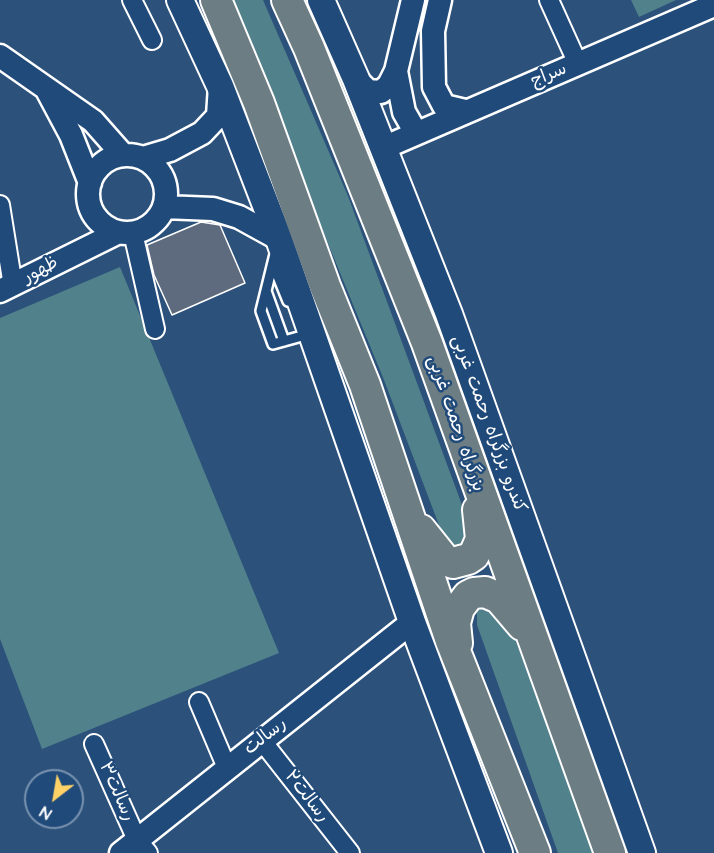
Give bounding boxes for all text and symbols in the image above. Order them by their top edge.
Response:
street label: سراج [528,59,570,93]
street label: ظهور [20,253,62,289]
street label: کندرو بزرگراه رحمت غربی [446,332,530,516]
street label: بزرگراه رحمت غربی [422,353,488,495]
street label: رسالت [240,714,292,760]
street label: رسالت۳ [93,759,139,825]
street label: رسالت۲ [279,767,333,827]
north arrow [24,769,84,829]
text: N [36,801,56,825]

